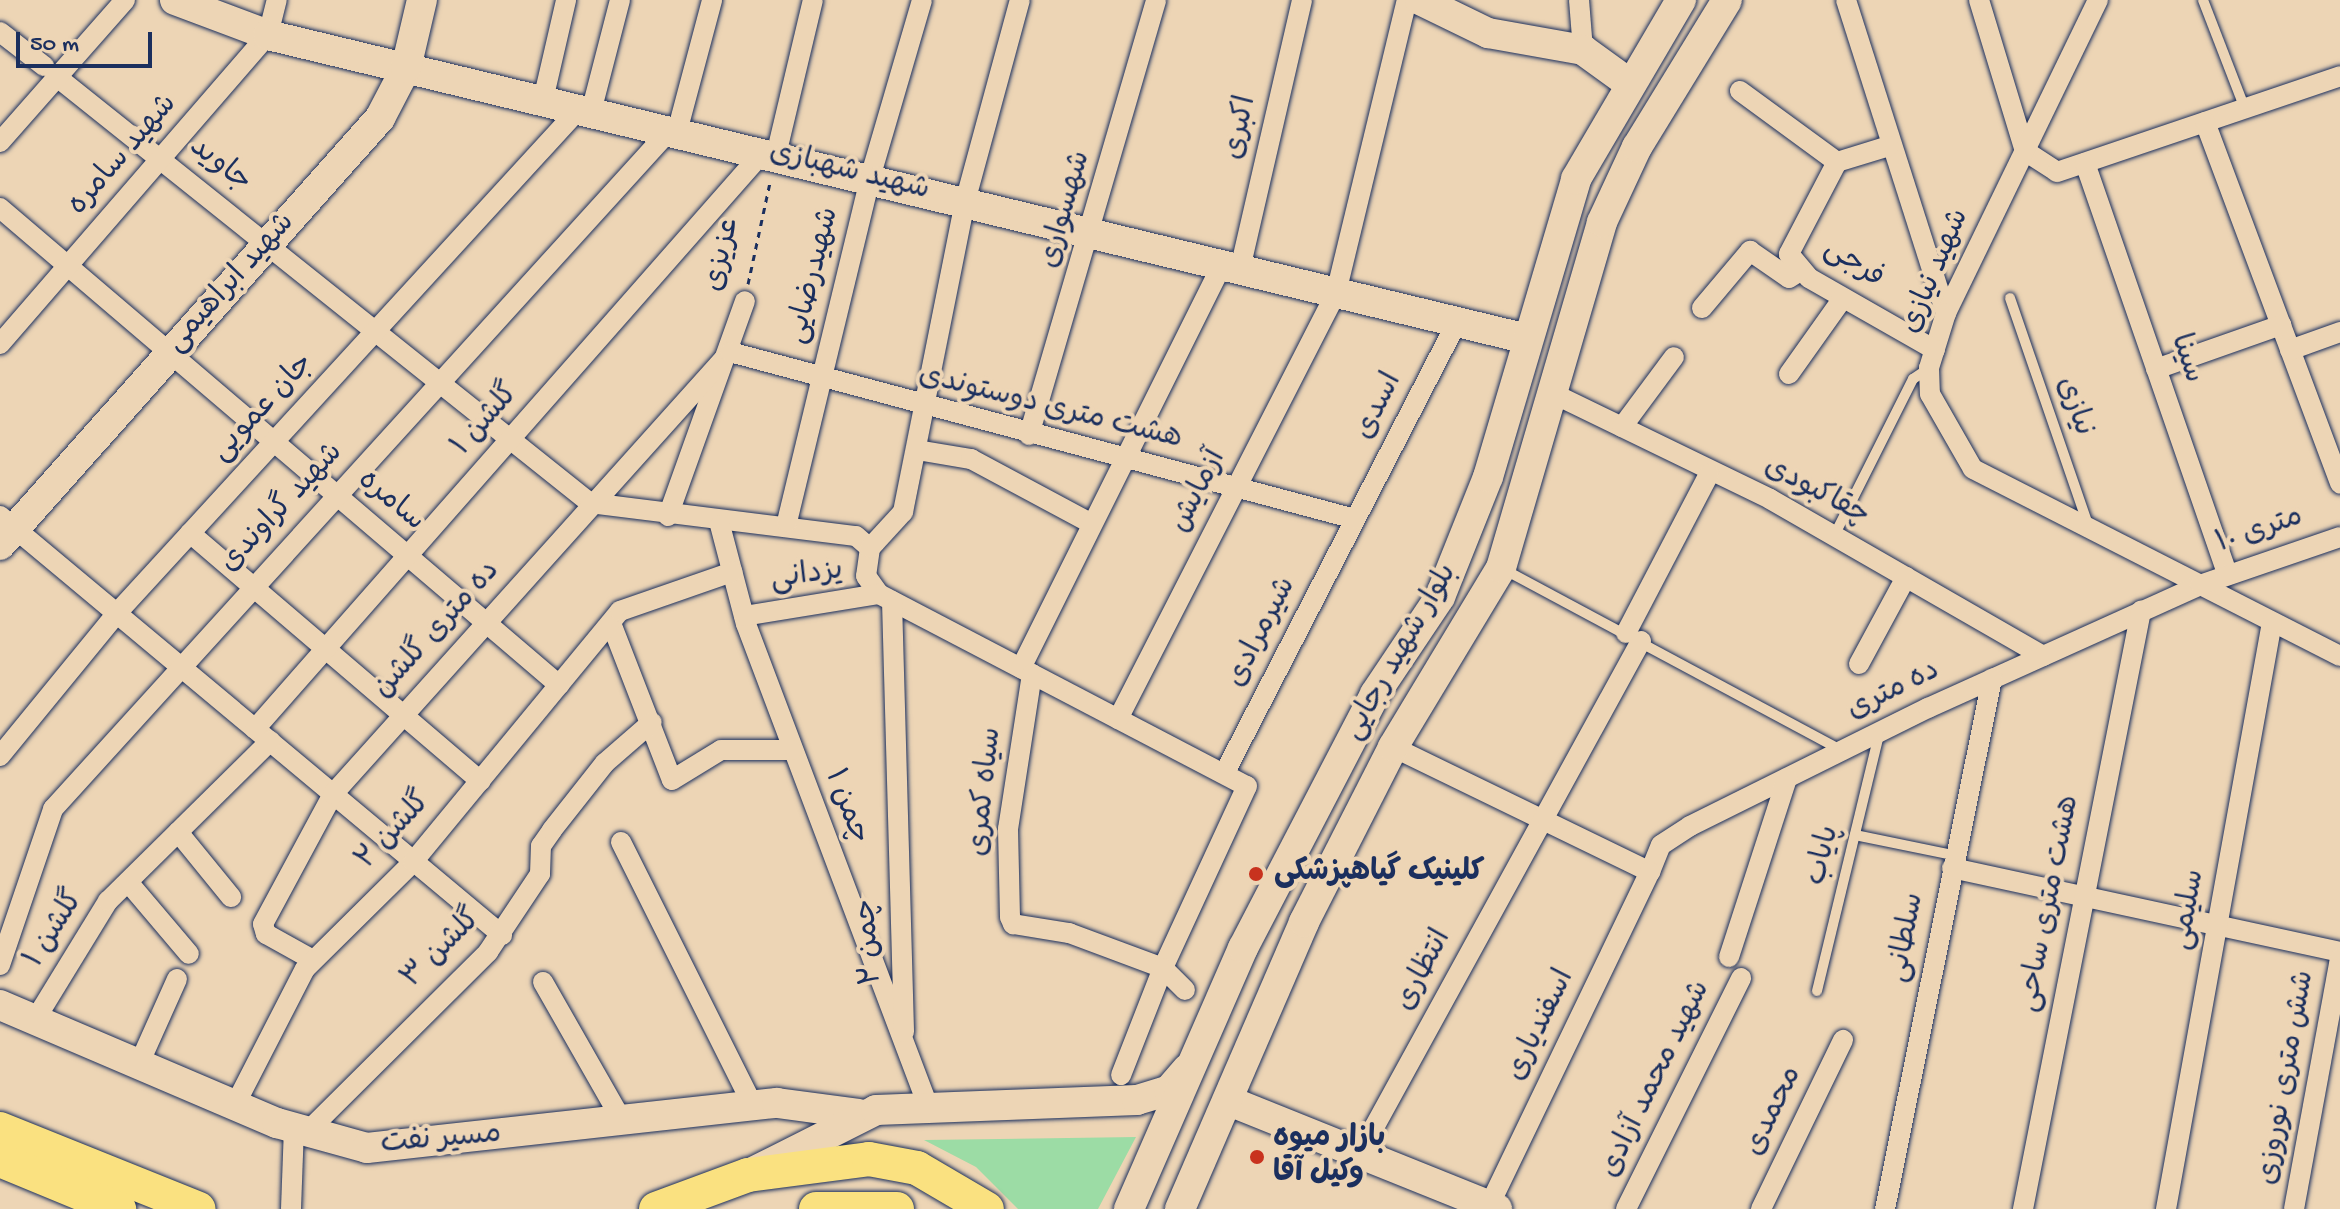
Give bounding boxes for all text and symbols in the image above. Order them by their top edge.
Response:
scale bar [20,16,156,66]
text: 50 m [30,31,79,60]
street label: شهید سامره [62,88,186,224]
street label: اکبری [1217,93,1267,163]
street label: جاوید [181,130,257,202]
street label: شهید شهبازی [765,136,933,210]
street label: شهسواری [1033,147,1101,273]
street label: شهیدرضایی [781,204,849,348]
street label: شهید نیازی [1895,204,1979,340]
street label: شهید ابراهیمی [160,207,304,361]
street label: عزیزی [698,215,750,295]
street label: فرجی [1816,232,1890,298]
street label: سینا [2160,330,2210,388]
street label: جان عمویی [205,347,323,471]
street label: هشت متری دوستوندی [914,359,1186,459]
street label: اسدی [1348,368,1412,446]
street label: نیازی [2046,373,2100,441]
street label: گلشن ۱ [446,377,528,465]
street label: شهید گراوندی [214,436,352,582]
street label: آزمایش [1164,445,1236,539]
street label: چقاکبودی [1757,450,1875,536]
street label: سامره [349,463,431,541]
street label: ۱۰ متری [2212,500,2308,564]
street label: یزدانی [769,554,845,600]
street label: ده متری گلشن [367,555,509,707]
street label: بلوار شهید رجایی [1337,558,1467,748]
street label: شیرمرادی [1220,572,1306,694]
street label: ده متری [1842,654,1946,730]
street label: سیاه کمری [962,726,1012,858]
street label: چمن ۱ [814,765,876,849]
street label: گلشن ۲ [350,785,440,879]
street label: هشت متری ساحی [2012,793,2090,1015]
street label: پایاب [1800,822,1850,890]
place label: کلینیک گیاهپزشکی [1274,856,1484,892]
marker: کلینیک گیاهپزشکی [1245,863,1267,885]
street label: سلیمی [2165,867,2215,953]
street label: گلشن ۱ [18,884,94,976]
street label: سلطانی [1882,890,1934,986]
street label: چمن ۲ [850,898,892,986]
street label: گلشن ۳ [395,902,491,998]
street label: انتظاری [1389,924,1461,1018]
street label: اسفندیاری [1500,964,1584,1088]
street label: شش متری نوروزی [2251,968,2325,1188]
street label: شهید محمد آزادی [1594,976,1720,1184]
street label: محمدی [1738,1061,1812,1163]
street label: مسیر نفت [379,1118,503,1164]
place label: بازار میوه وکیل آقا [1273,1122,1385,1192]
marker: بازار میوه وکیل آقا [1248,1148,1266,1166]

